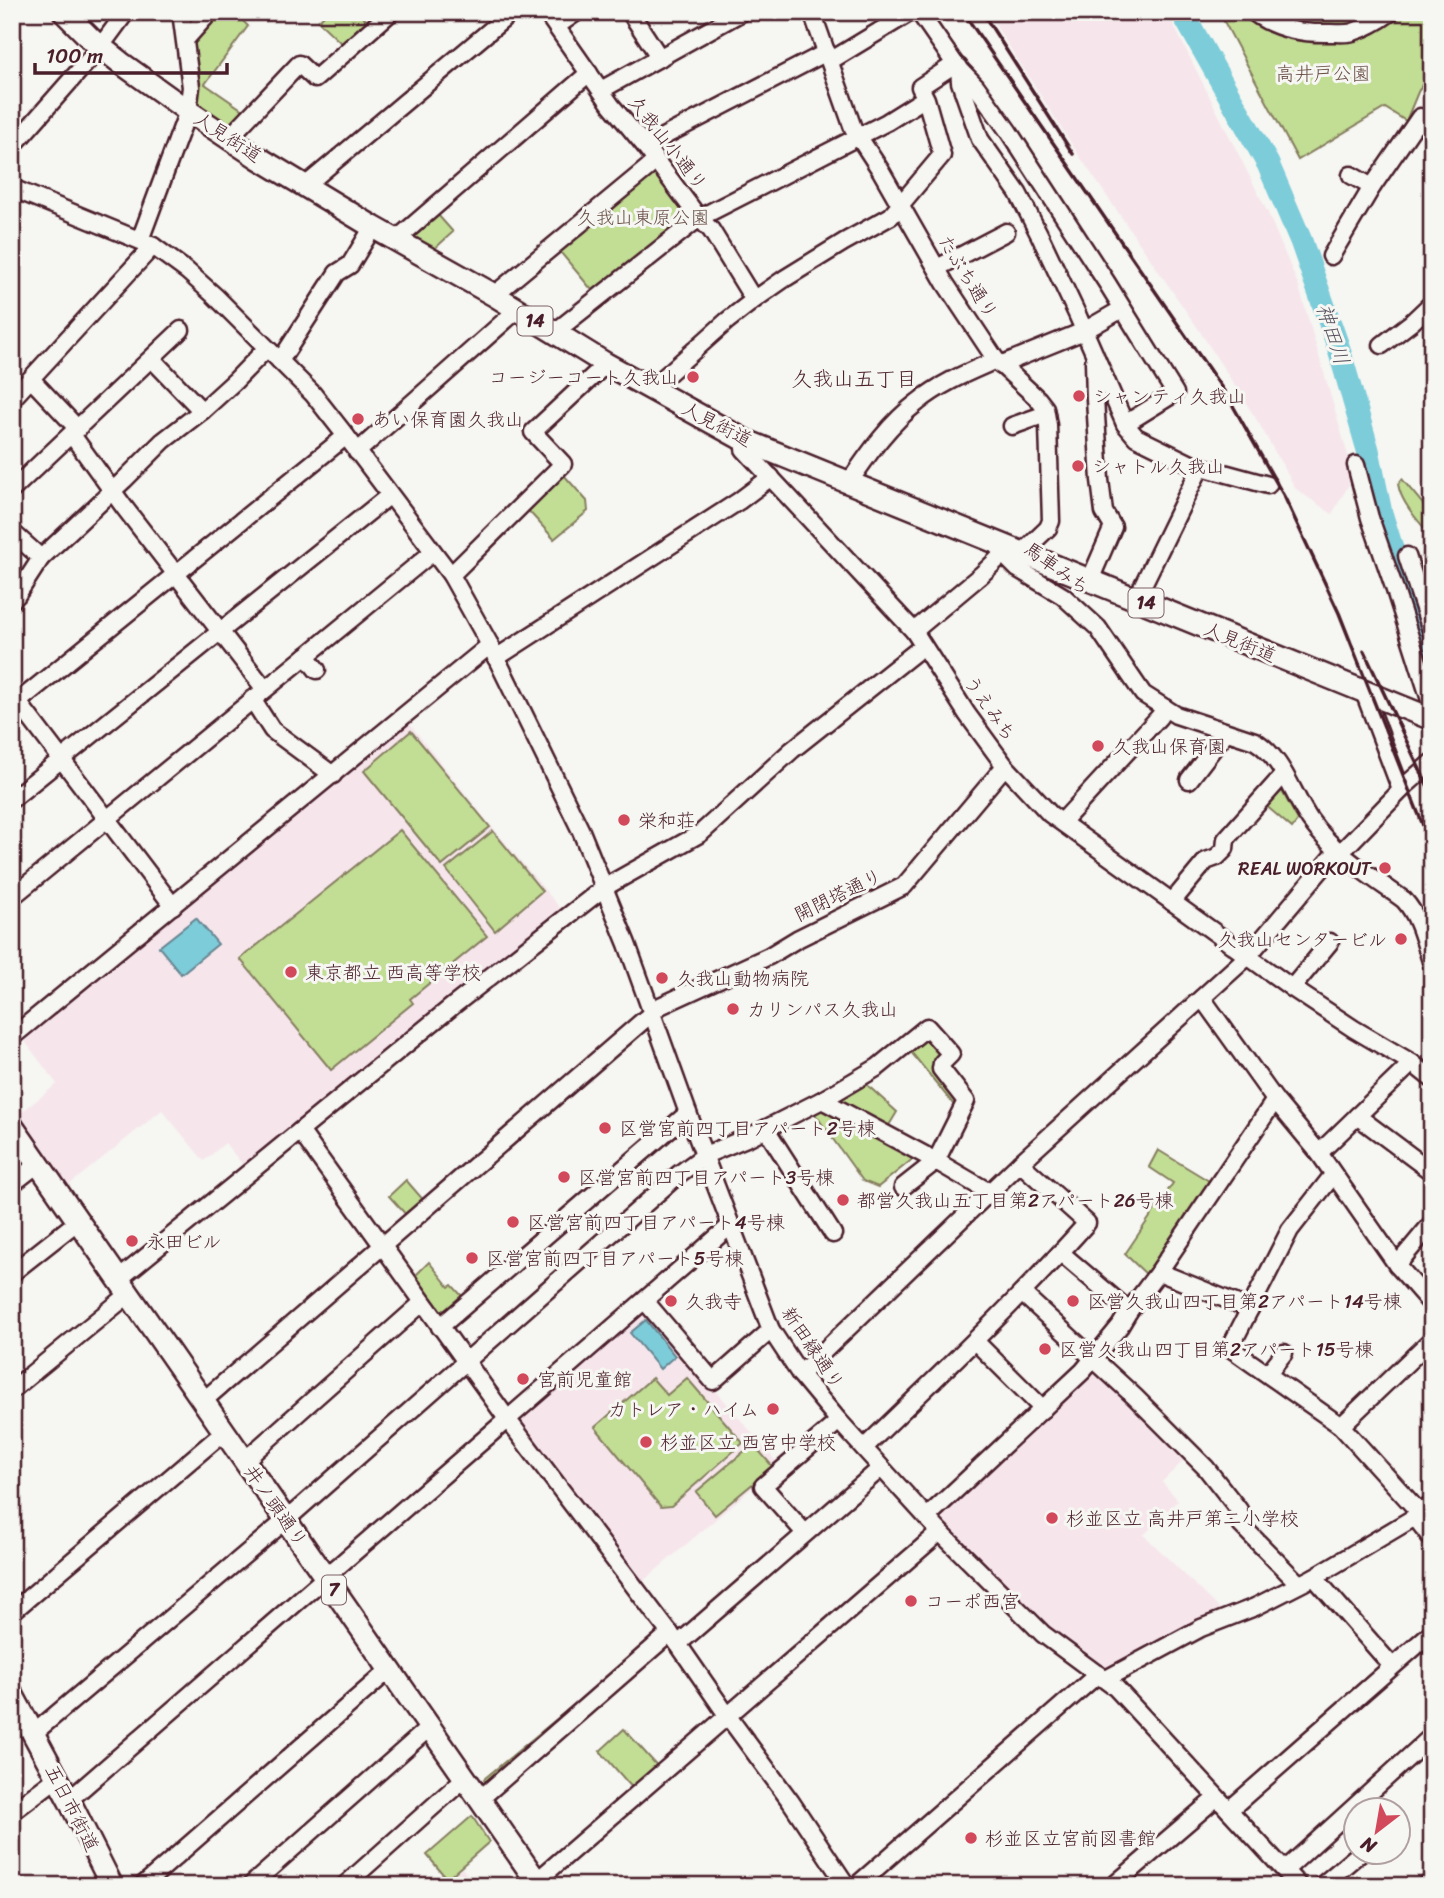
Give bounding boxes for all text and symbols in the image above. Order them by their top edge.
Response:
scale bar [35,32,228,76]
text: 100 m [46,37,103,75]
park label: 高井戸公園 [1275,57,1371,90]
street label: 久我山小通り [620,88,716,198]
street label: 人見街道 [187,102,269,172]
park label: 久我山東原公園 [576,201,710,234]
street label: たぶち通り [929,228,1007,326]
water label: 神田川 [1305,298,1361,370]
road number: 14 [518,306,552,335]
district label: 久我山五丁目 [791,360,917,398]
place label: コージーコート久我山 [489,361,679,394]
marker: コージーコート久我山 [685,369,701,385]
place label: シャンティ久我山 [1093,380,1246,413]
marker: シャンティ久我山 [1071,388,1087,404]
street label: 人見街道 [676,392,758,456]
place label: あい保育園久我山 [372,403,524,436]
marker: あい保育園久我山 [350,411,366,427]
place label: シャトル久我山 [1092,450,1225,483]
marker: シャトル久我山 [1070,458,1086,474]
street label: 馬車みち [1017,533,1097,603]
road number: 14 [1128,588,1164,618]
street label: 人見街道 [1199,612,1281,672]
street label: うえみち [955,668,1025,748]
place label: 久我山保育園 [1112,730,1226,763]
marker: 久我山保育園 [1090,738,1106,754]
place label: 栄和荘 [638,804,695,837]
marker: 栄和荘 [616,812,632,828]
place label: REAL WORKOUT [1238,852,1373,885]
street label: 開閉塔通り [788,859,888,931]
marker: REAL WORKOUT [1377,860,1393,876]
place label: 久我山センタービル [1217,923,1387,956]
marker: 久我山センタービル [1393,931,1409,947]
place label: 東京都立 西高等学校 [305,956,481,989]
place label: 久我山動物病院 [676,962,809,995]
marker: 東京都立 西高等学校 [283,964,299,980]
marker: 久我山動物病院 [654,970,670,986]
place label: カリンパス久我山 [747,993,898,1026]
marker: カリンパス久我山 [725,1001,741,1017]
place label: 区営宮前四丁目アパート2号棟 [619,1112,876,1145]
marker: 区営宮前四丁目アパート2号棟 [597,1120,613,1136]
place label: 区営宮前四丁目アパート3号棟 [578,1161,834,1194]
marker: 区営宮前四丁目アパート3号棟 [556,1169,572,1185]
place label: 都営久我山五丁目第2アパート26号棟 [857,1184,1174,1217]
marker: 都営久我山五丁目第2アパート26号棟 [835,1192,851,1208]
place label: 区営宮前四丁目アパート4号棟 [527,1206,785,1239]
marker: 区営宮前四丁目アパート4号棟 [505,1214,521,1230]
place label: 永田ビル [146,1225,222,1258]
marker: 永田ビル [124,1233,140,1249]
place label: 区営宮前四丁目アパート5号棟 [486,1242,743,1275]
marker: 区営宮前四丁目アパート5号棟 [464,1250,480,1266]
place label: 久我寺 [685,1285,742,1318]
place label: 区営久我山四丁目第2アパート14号棟 [1087,1285,1402,1318]
marker: 久我寺 [663,1293,679,1309]
marker: 区営久我山四丁目第2アパート14号棟 [1065,1293,1081,1309]
street label: 新田縁通り [773,1299,853,1397]
place label: 区営久我山四丁目第2アパート15号棟 [1059,1333,1374,1366]
marker: 区営久我山四丁目第2アパート15号棟 [1037,1341,1053,1357]
place label: 宮前児童館 [537,1363,632,1396]
marker: 宮前児童館 [515,1371,531,1387]
place label: カトレア・ハイム [608,1393,759,1426]
marker: カトレア・ハイム [765,1401,781,1417]
place label: 杉並区立 西宮中学校 [660,1426,836,1459]
marker: 杉並区立 西宮中学校 [638,1434,654,1450]
street label: 井ノ頭通り [235,1458,317,1554]
place label: 杉並区立 高井戸第二小学校 [1066,1502,1299,1535]
marker: 杉並区立 高井戸第二小学校 [1044,1510,1060,1526]
road number: 7 [322,1576,346,1604]
place label: コーポ西宮 [925,1585,1020,1618]
marker: コーポ西宮 [903,1593,919,1609]
street label: 五日市街道 [36,1758,108,1858]
north arrow [1342,1797,1412,1867]
place label: 杉並区立宮前図書館 [985,1822,1156,1855]
text: N [1354,1827,1384,1863]
marker: 杉並区立宮前図書館 [963,1830,979,1846]

